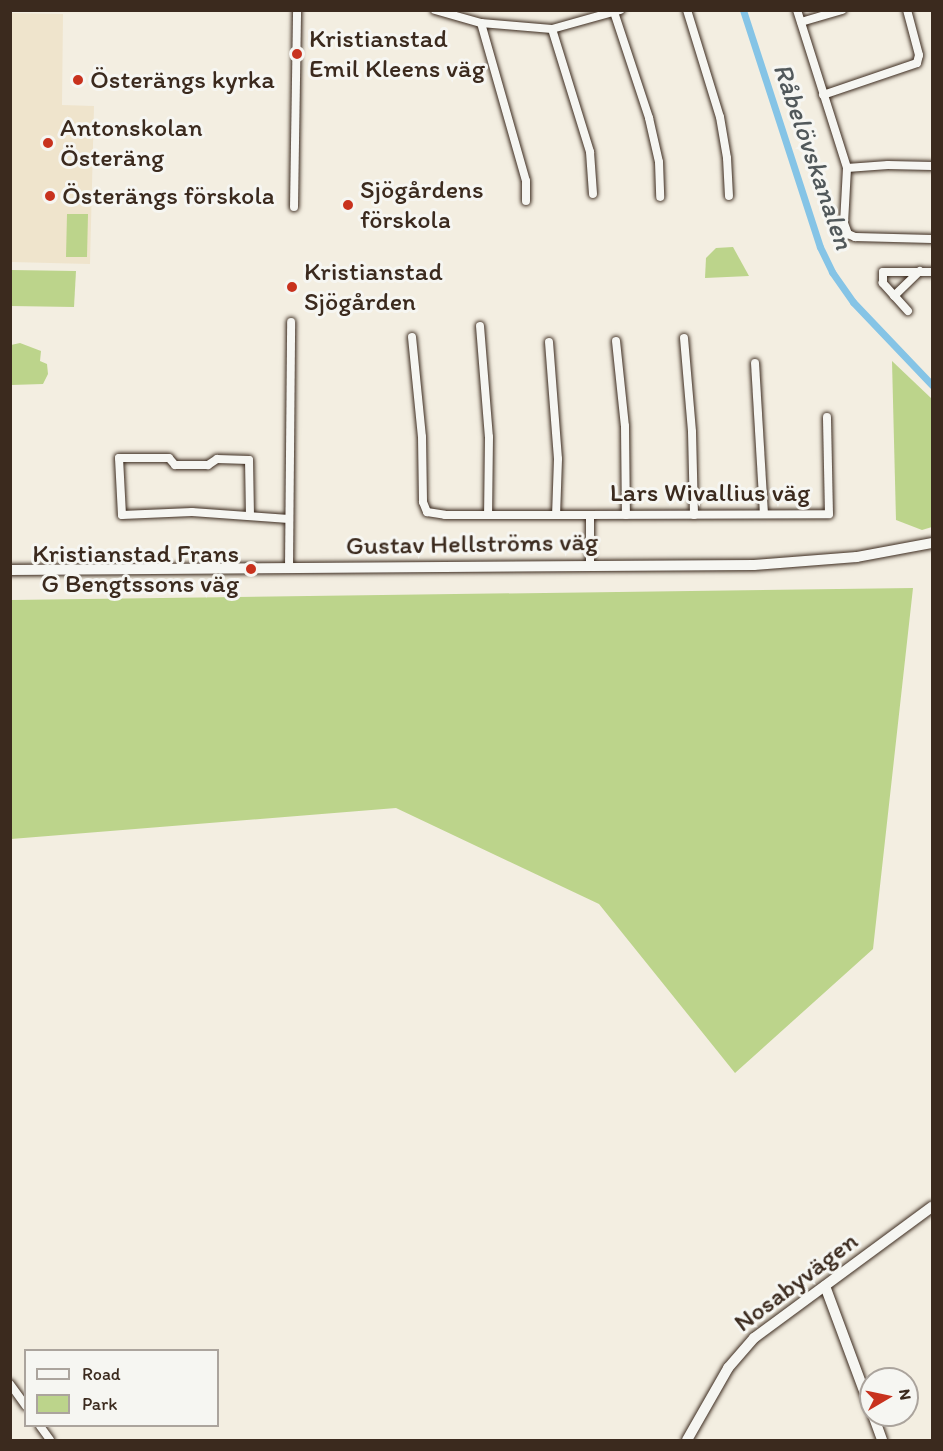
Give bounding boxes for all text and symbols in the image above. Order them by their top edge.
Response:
place label: Kristianstad Emil Kleens väg [309,23,484,84]
marker: Kristianstad Emil Kleens väg [290,47,304,61]
water label: Råbelövskanalen [767,59,861,253]
place label: Österängs kyrka [90,64,275,96]
marker: Österängs kyrka [71,73,85,87]
place label: Antonskolan Österäng [60,112,203,174]
marker: Antonskolan Österäng [41,136,55,150]
place label: Sjögårdens förskola [360,174,484,236]
place label: Österängs förskola [62,180,275,212]
marker: Österängs förskola [43,189,57,203]
marker: Sjögårdens förskola [341,198,355,212]
place label: Kristianstad Sjögården [304,256,443,318]
marker: Kristianstad Sjögården [285,280,299,294]
street label: Lars Wivallius väg [610,477,810,509]
street label: Gustav Hellströms väg [346,526,598,562]
place label: Kristianstad Frans G Bengtssons väg [32,538,239,600]
marker: Kristianstad Frans G Bengtssons väg [244,562,258,576]
street label: Nosabyvägen [728,1225,864,1339]
legend [24,1349,219,1427]
text: Road [82,1363,121,1385]
north arrow [859,1367,919,1427]
text: N [895,1388,916,1401]
text: Park [82,1393,117,1415]

